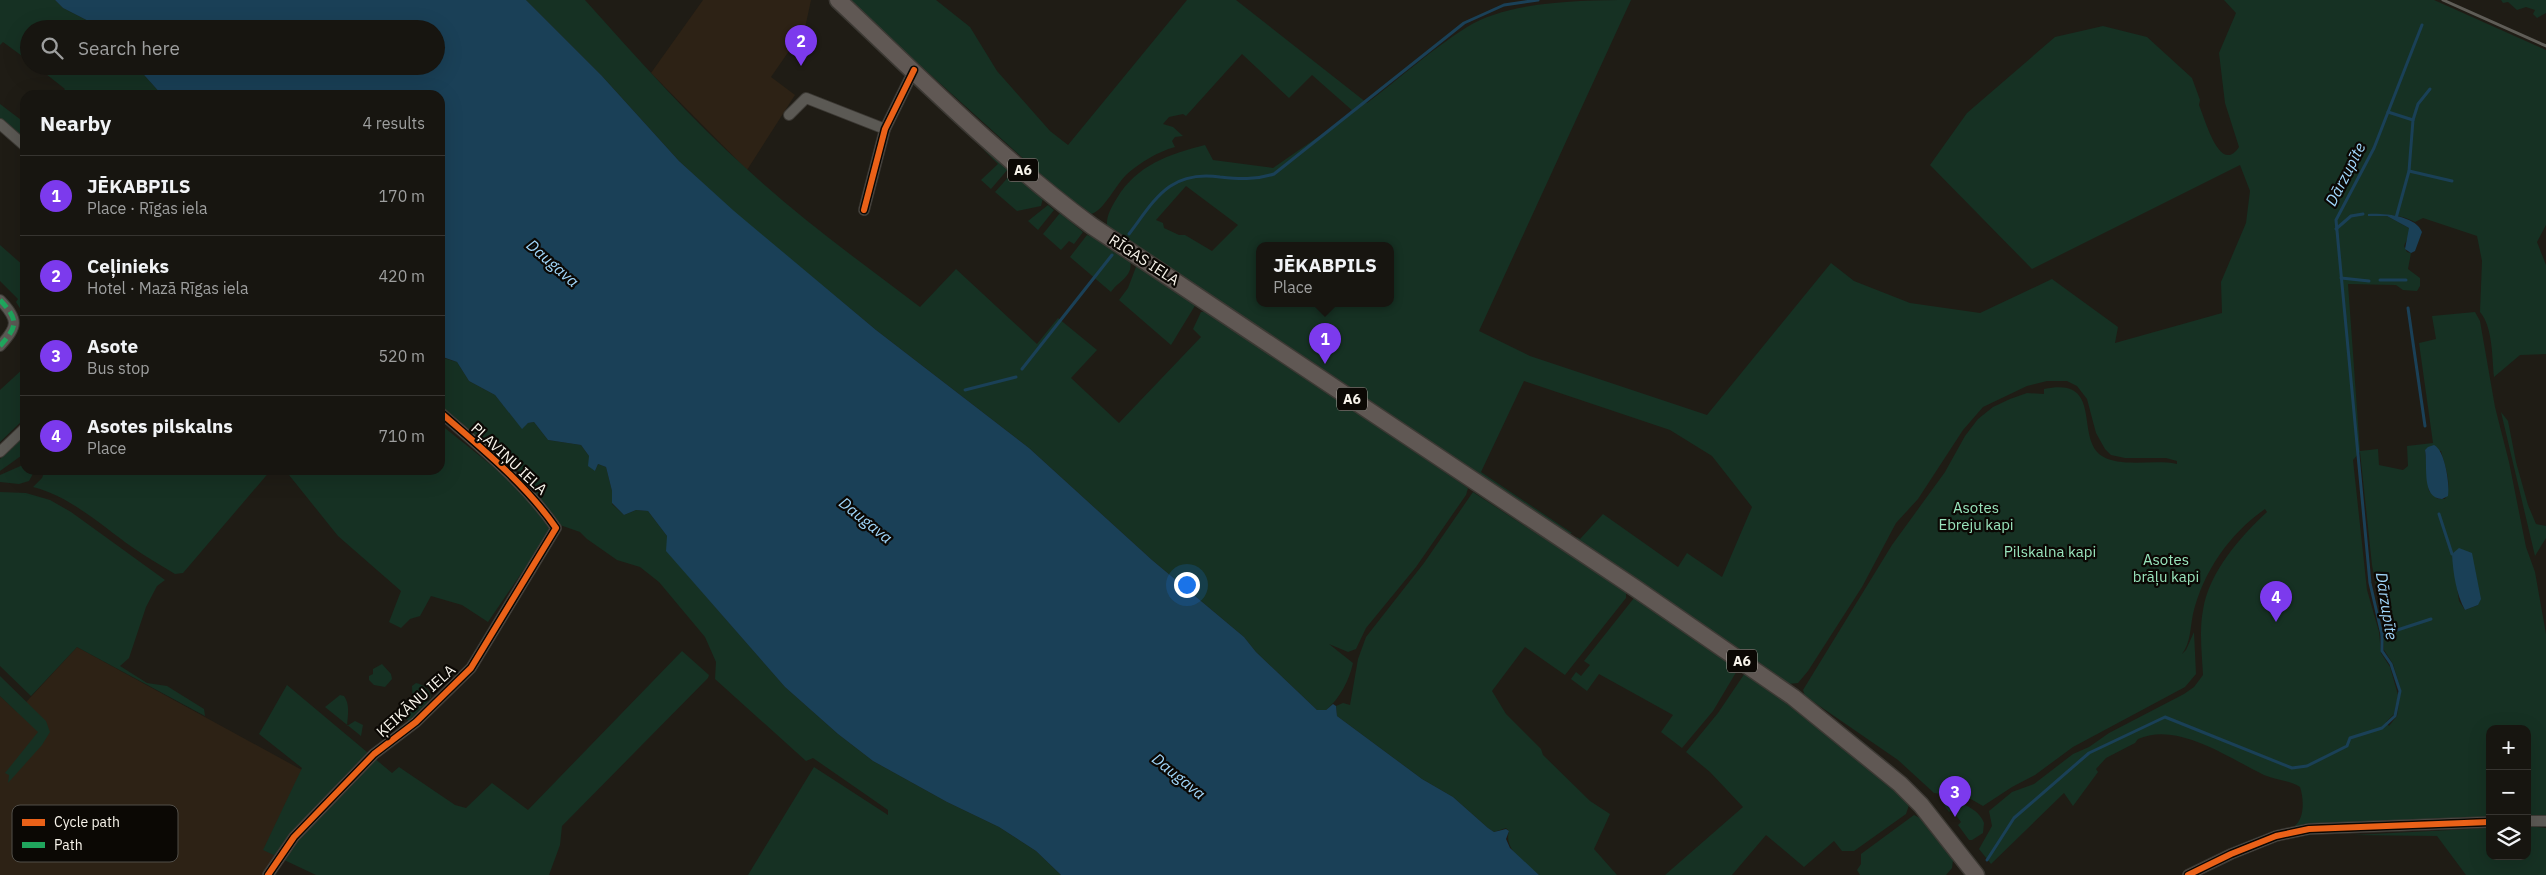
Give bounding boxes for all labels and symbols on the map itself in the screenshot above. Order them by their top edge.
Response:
pin: 2 [785,25,817,66]
water label: Dārzupīte [2321,139,2369,209]
road number: A6 [1008,158,1038,182]
street label: RĪGAS IELA [1106,230,1183,290]
water label: Daugava [523,235,583,291]
pin: 1 [1309,323,1341,364]
road number: A6 [1337,388,1367,410]
street label: PĻAVIŅU IELA [467,418,552,499]
water label: Daugava [835,492,897,548]
park label: Asotes Ebreju kapi [1938,498,2014,534]
park label: Pilskalna kapi [2004,542,2096,561]
park label: Asotes brāļu kapi [2133,550,2199,586]
water label: Dārzupīte [2372,571,2402,641]
your location [1174,572,1200,598]
pin: 4 [2260,581,2292,622]
road number: A6 [1727,649,1757,672]
street label: ĶEIKĀNU IELA [372,660,459,741]
water label: Daugava [1148,748,1210,804]
pin: 3 [1939,776,1971,817]
legend [12,805,178,862]
text: Cycle path [54,813,120,831]
text: Path [54,836,83,854]

